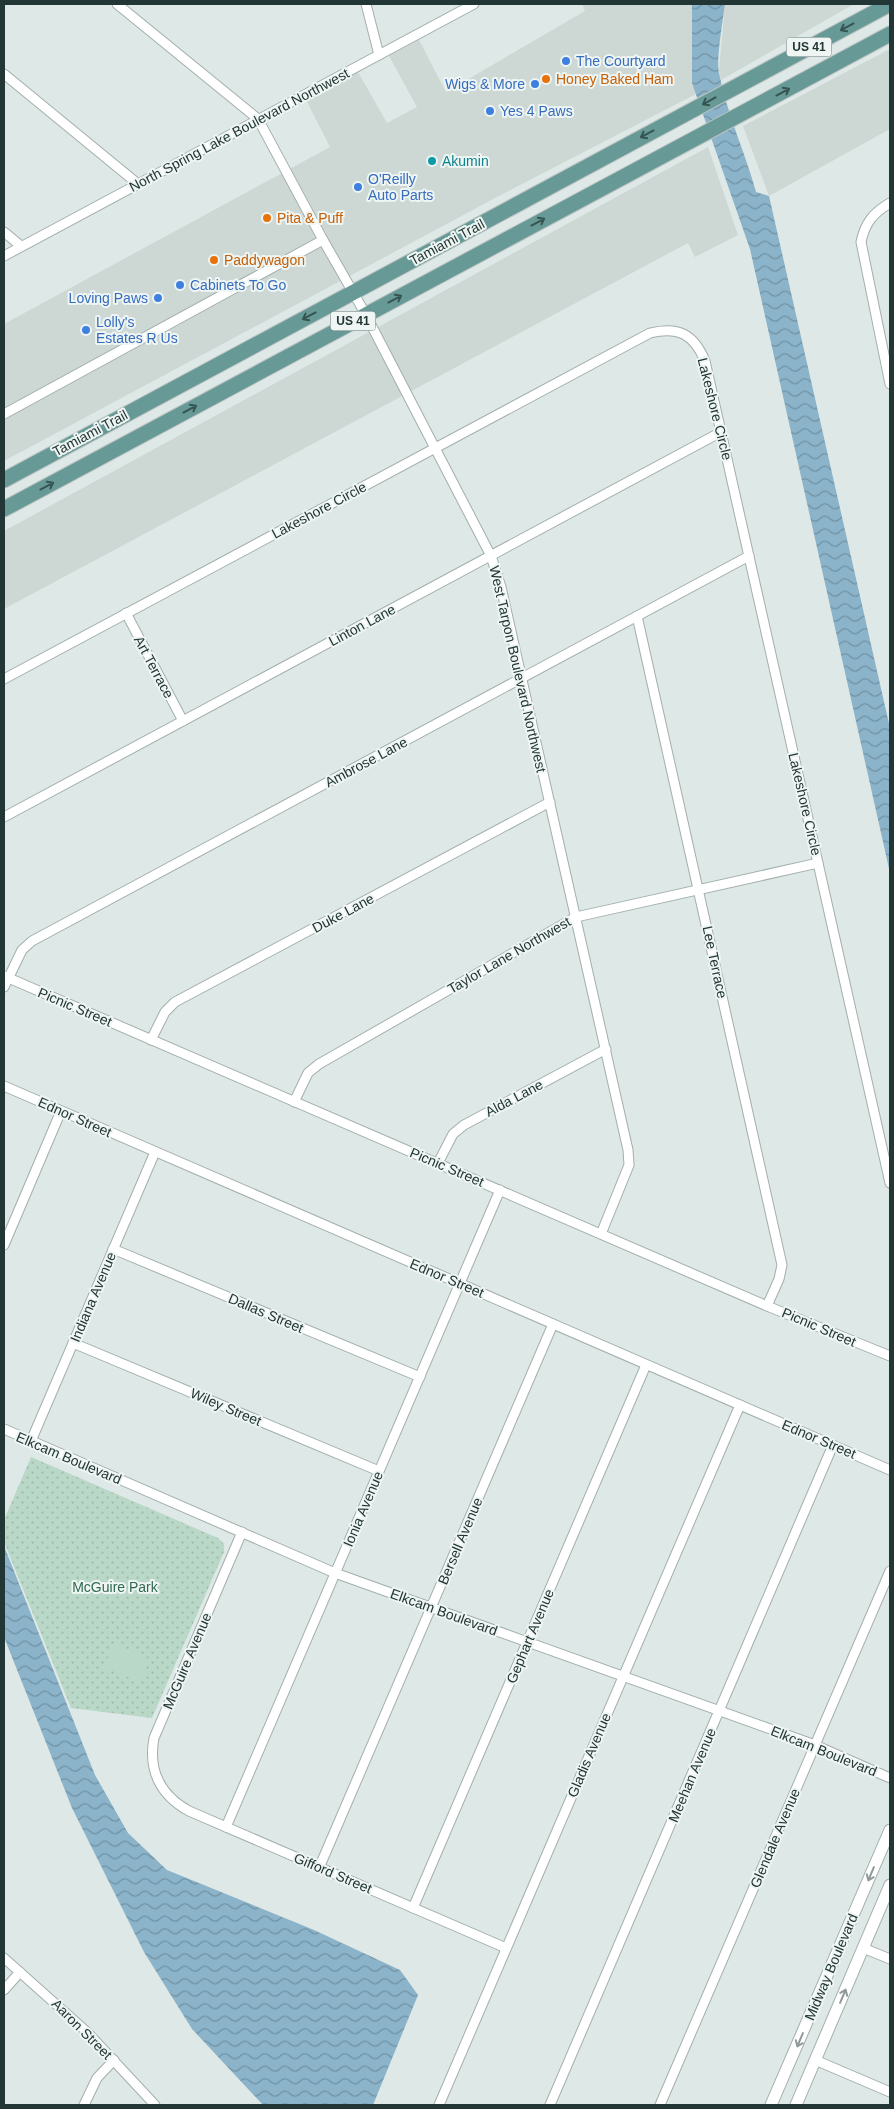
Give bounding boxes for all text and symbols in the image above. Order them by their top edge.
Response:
one-way arrow [840,23,855,32]
road number: US 41 [786,38,832,56]
place label: The Courtyard [576,53,665,69]
marker: The Courtyard [560,55,572,67]
street label: North Spring Lake Boulevard Northwest [126,65,352,195]
place label: Honey Baked Ham [556,71,674,87]
marker: Honey Baked Ham [540,73,552,85]
place label: Wigs & More [445,76,525,92]
marker: Wigs & More [529,78,541,90]
one-way arrow [775,87,790,97]
one-way arrow [701,96,716,106]
place label: Yes 4 Paws [500,103,573,119]
marker: Yes 4 Paws [484,105,496,117]
one-way arrow [640,130,655,139]
place label: Akumin [442,153,489,169]
marker: Akumin [426,155,438,167]
place label: O'Reilly Auto Parts [368,171,433,203]
marker: O'Reilly Auto Parts [352,181,364,193]
place label: Pita & Puff [277,210,343,226]
marker: Pita & Puff [261,212,273,224]
street label: Tamiami Trail [407,216,487,268]
one-way arrow [530,217,545,227]
place label: Paddywagon [224,252,305,268]
marker: Paddywagon [208,254,220,266]
place label: Cabinets To Go [190,277,286,293]
marker: Cabinets To Go [174,279,186,291]
place label: Loving Paws [69,290,148,306]
marker: Loving Paws [152,292,164,304]
one-way arrow [387,294,402,303]
one-way arrow [303,311,317,321]
road number: US 41 [330,312,376,331]
place label: Lolly's Estates R Us [96,314,178,346]
marker: Lolly's Estates R Us [80,324,92,336]
street label: Lakeshore Circle [695,356,736,462]
one-way arrow [182,404,197,413]
street label: Tamiami Trail [50,407,130,459]
street label: Lakeshore Circle [269,478,369,542]
one-way arrow [39,481,54,491]
street label: West Tarpon Boulevard Northwest [486,564,550,774]
street label: Linton Lane [326,601,398,649]
street label: Art Terrace [131,633,177,701]
street label: Ambrose Lane [322,733,410,790]
street label: Lakeshore Circle [785,751,825,857]
street label: Duke Lane [309,890,377,936]
street label: Taylor Lane Northwest [445,913,573,997]
street label: Lee Terrace [700,924,731,1000]
street label: Picnic Street [36,984,114,1030]
street label: Alda Lane [482,1076,546,1120]
street label: Ednor Street [36,1094,114,1140]
street label: Picnic Street [408,1144,486,1190]
street label: Indiana Avenue [67,1249,119,1344]
street label: Ednor Street [408,1255,486,1301]
street label: Dallas Street [226,1290,306,1336]
street label: Picnic Street [780,1304,858,1350]
street label: Wiley Street [188,1385,264,1429]
street label: Ednor Street [780,1416,858,1462]
street label: Elkcam Boulevard [14,1429,124,1487]
street label: Ionia Avenue [340,1469,386,1549]
street label: Bersell Avenue [434,1495,486,1587]
park label: McGuire Park [72,1579,159,1595]
street label: Elkcam Boulevard [388,1585,500,1639]
street label: Gephart Avenue [503,1586,557,1686]
street label: McGuire Avenue [159,1610,215,1712]
street label: Gladis Avenue [564,1710,614,1800]
street label: Elkcam Boulevard [769,1722,879,1780]
street label: Meehan Avenue [665,1725,719,1825]
street label: Glendale Avenue [747,1786,803,1890]
street label: Gifford Street [292,1849,374,1897]
one-way arrow [865,1866,875,1881]
street label: Midway Boulevard [801,1911,861,2023]
one-way arrow [838,1989,848,2004]
street label: Aaron Street [49,1996,116,2063]
one-way arrow [794,2032,804,2047]

